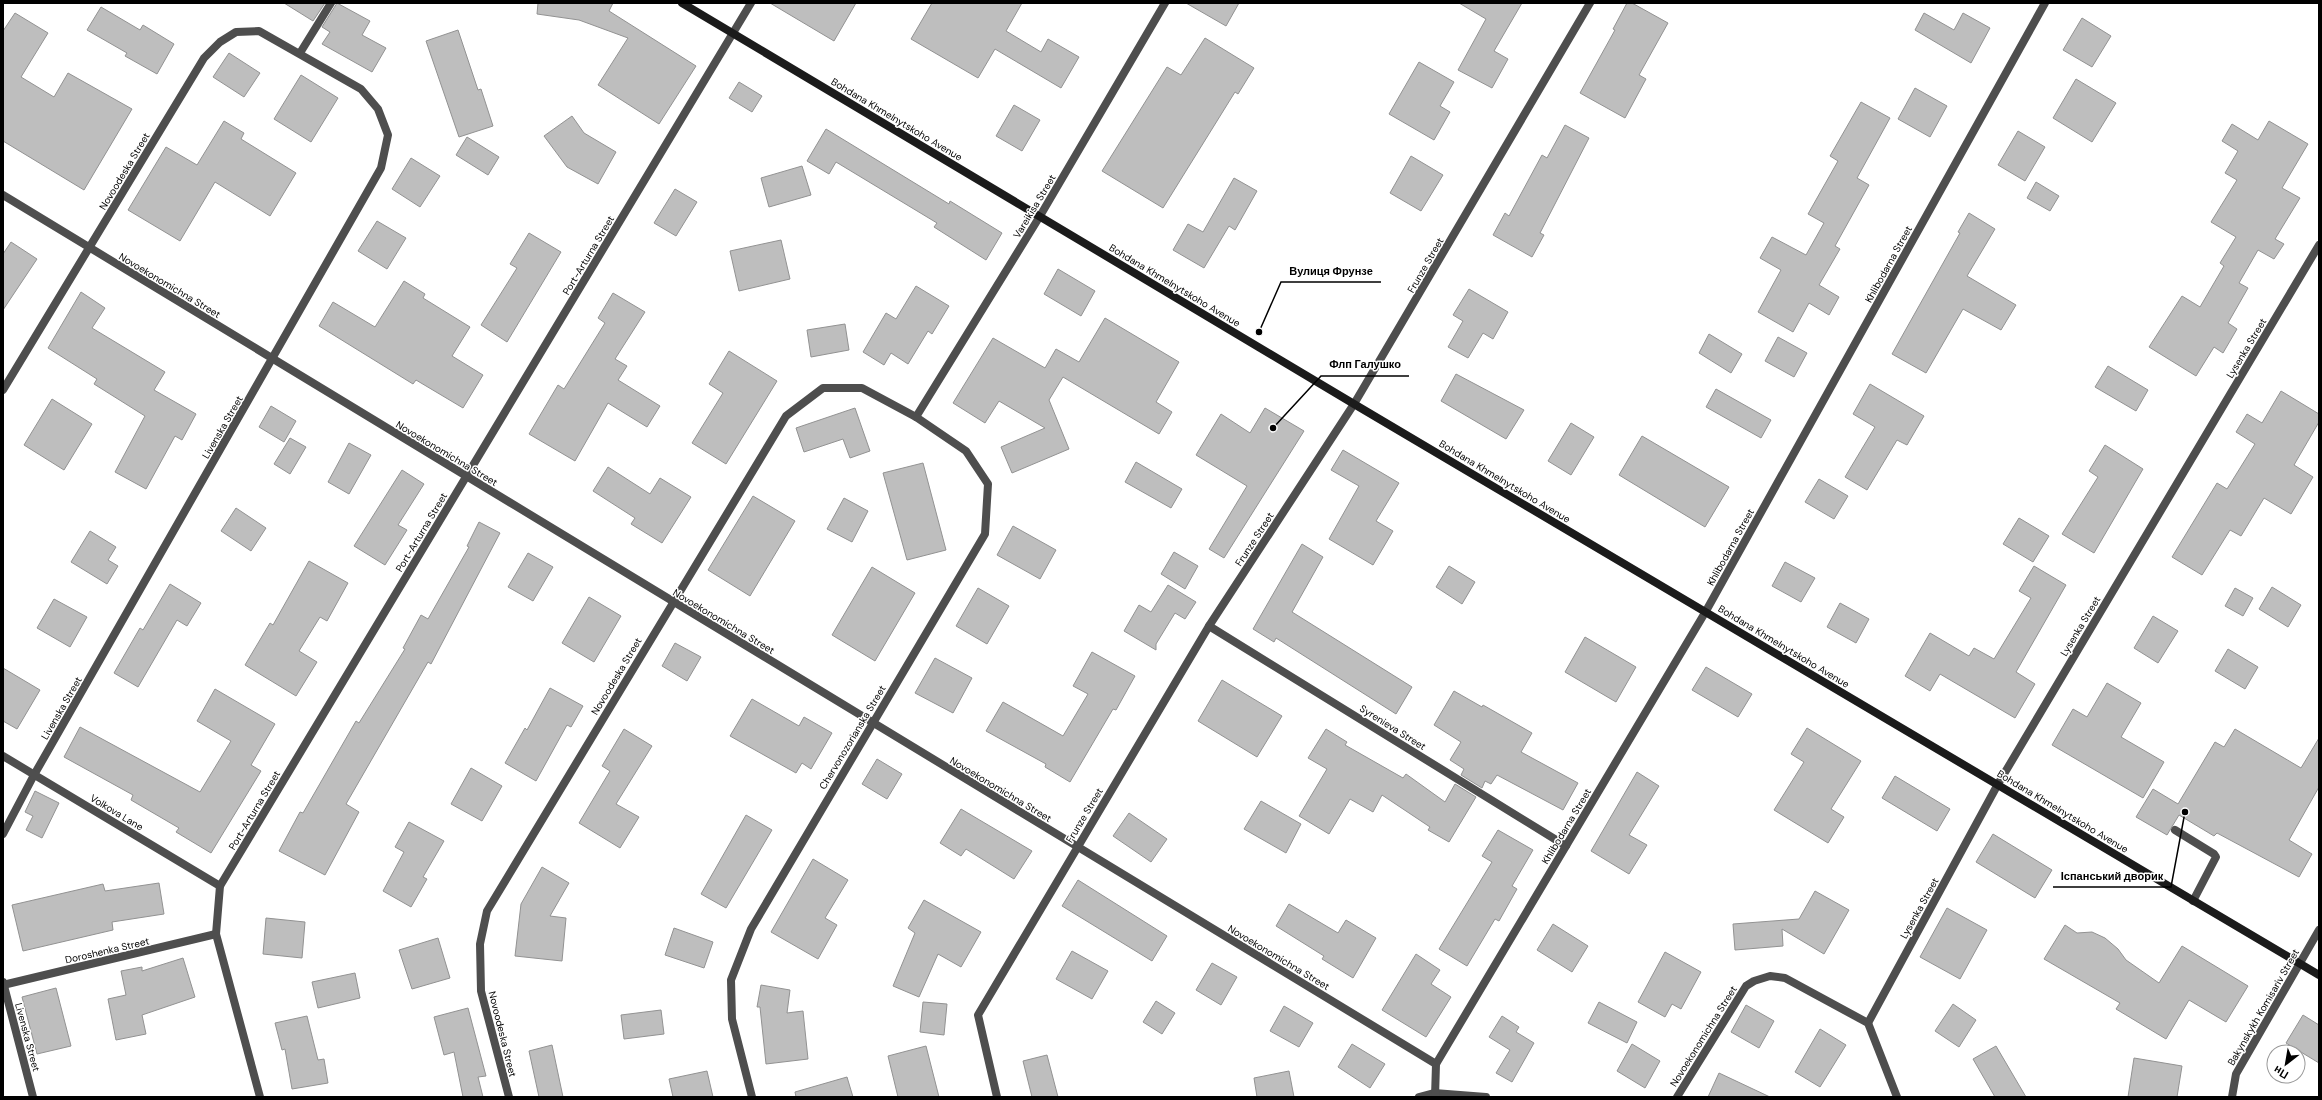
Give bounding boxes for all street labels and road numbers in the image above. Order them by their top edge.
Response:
street label: Bohdana Khmelnytskoho Avenue [829,75,965,164]
street label: Novoodeska Street [96,130,153,212]
street label: Vareikisa Street [1010,172,1059,240]
street label: Port-Arturna Street [560,213,617,297]
street label: Khlibodarna Street [1862,223,1915,305]
street label: Frunze Street [1404,235,1447,295]
street label: Bohdana Khmelnytskoho Avenue [1107,241,1243,330]
street label: Novoekonomichna Street [116,250,223,321]
street label: Lysenka Street [2223,316,2270,381]
street label: Livenska Street [199,393,246,461]
street label: Novoekonomichna Street [393,418,500,489]
street label: Bohdana Khmelnytskoho Avenue [1437,437,1573,526]
street label: Port-Arturna Street [393,490,450,574]
street label: Khlibodarna Street [1704,506,1757,588]
street label: Frunze Street [1232,510,1277,569]
street label: Novoekonomichna Street [670,586,777,657]
street label: Lysenka Street [2057,594,2104,659]
street label: Bohdana Khmelnytskoho Avenue [1716,602,1852,691]
street label: Novoodeska Street [588,635,645,717]
street label: Livenska Street [38,674,85,742]
street label: Chervonozorianska Street [816,683,889,792]
street label: Syrenieva Street [1357,702,1428,753]
street label: Novoekonomichna Street [947,754,1054,825]
street label: Bohdana Khmelnytskoho Avenue [1995,767,2131,856]
street label: Port-Arturna Street [226,768,283,852]
street label: Frunze Street [1063,785,1106,845]
street label: Khlibodarna Street [1539,786,1594,866]
street label: Volkova Lane [88,791,146,834]
street label: Lysenka Street [1897,875,1942,941]
street label: Novoekonomichna Street [1225,922,1332,993]
street label: Doroshenka Street [64,934,150,966]
street label: Bakynskykh Komisariv Street [2225,947,2302,1068]
street label: Novoekonomichna Street [1667,983,1740,1089]
street label: Novoodeska Street [486,990,519,1078]
street label: Livenska Street [12,1001,43,1073]

